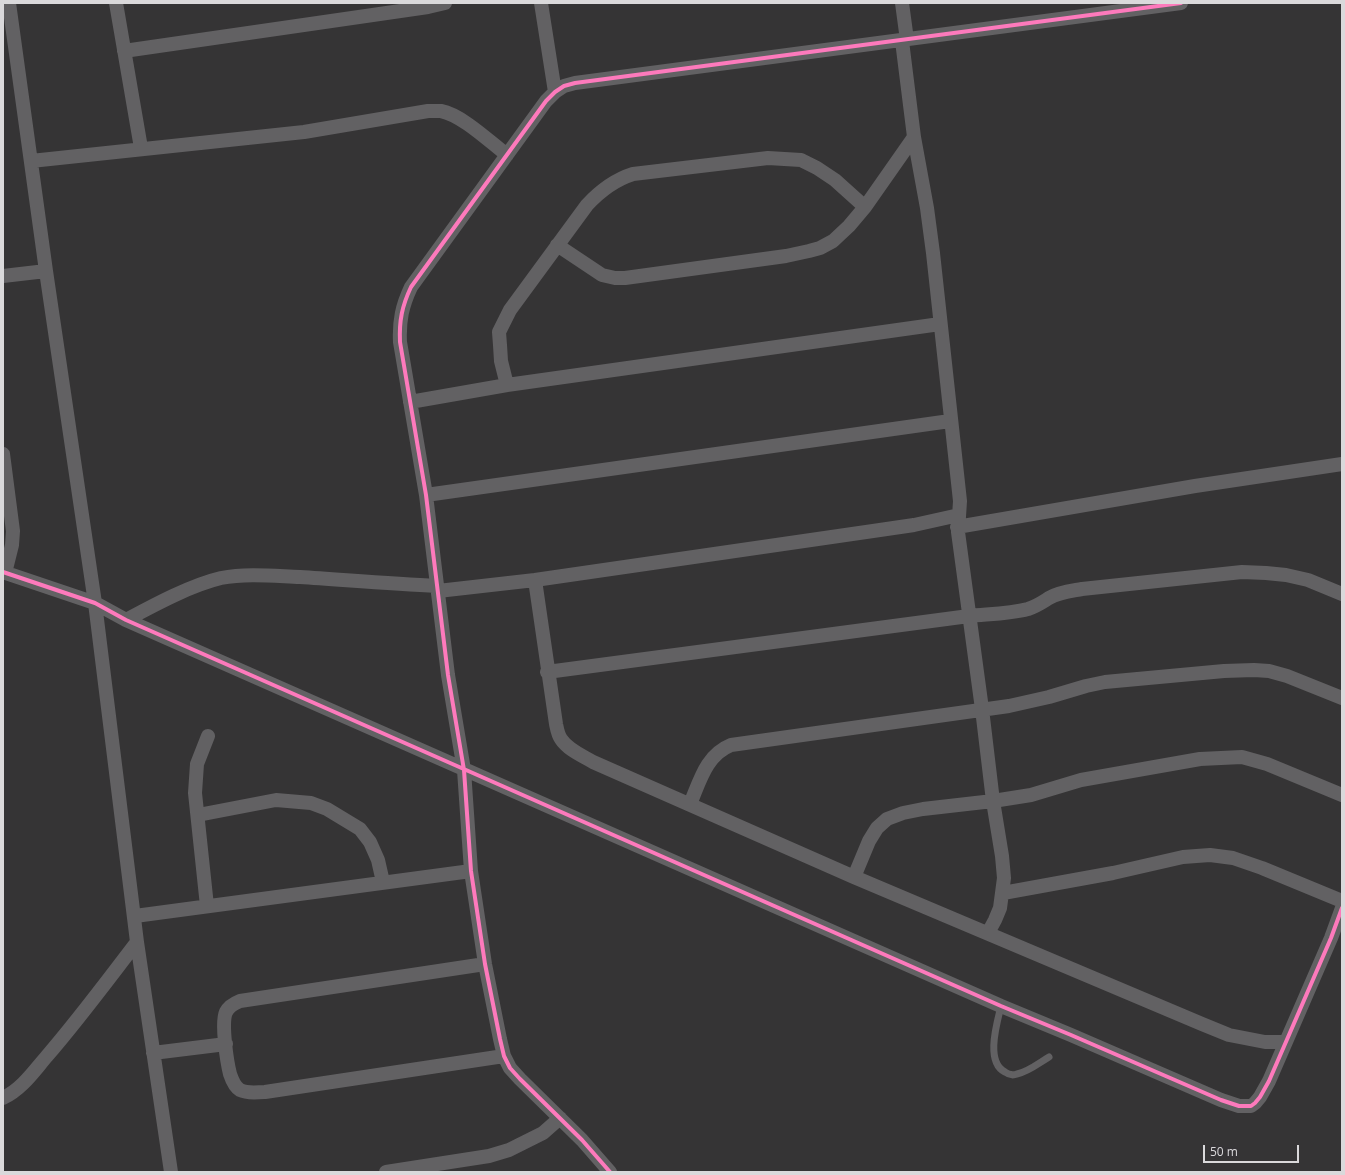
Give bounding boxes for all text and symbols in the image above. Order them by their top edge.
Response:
scale bar [1205,1137,1301,1163]
text: 50 m [1210,1143,1238,1160]

